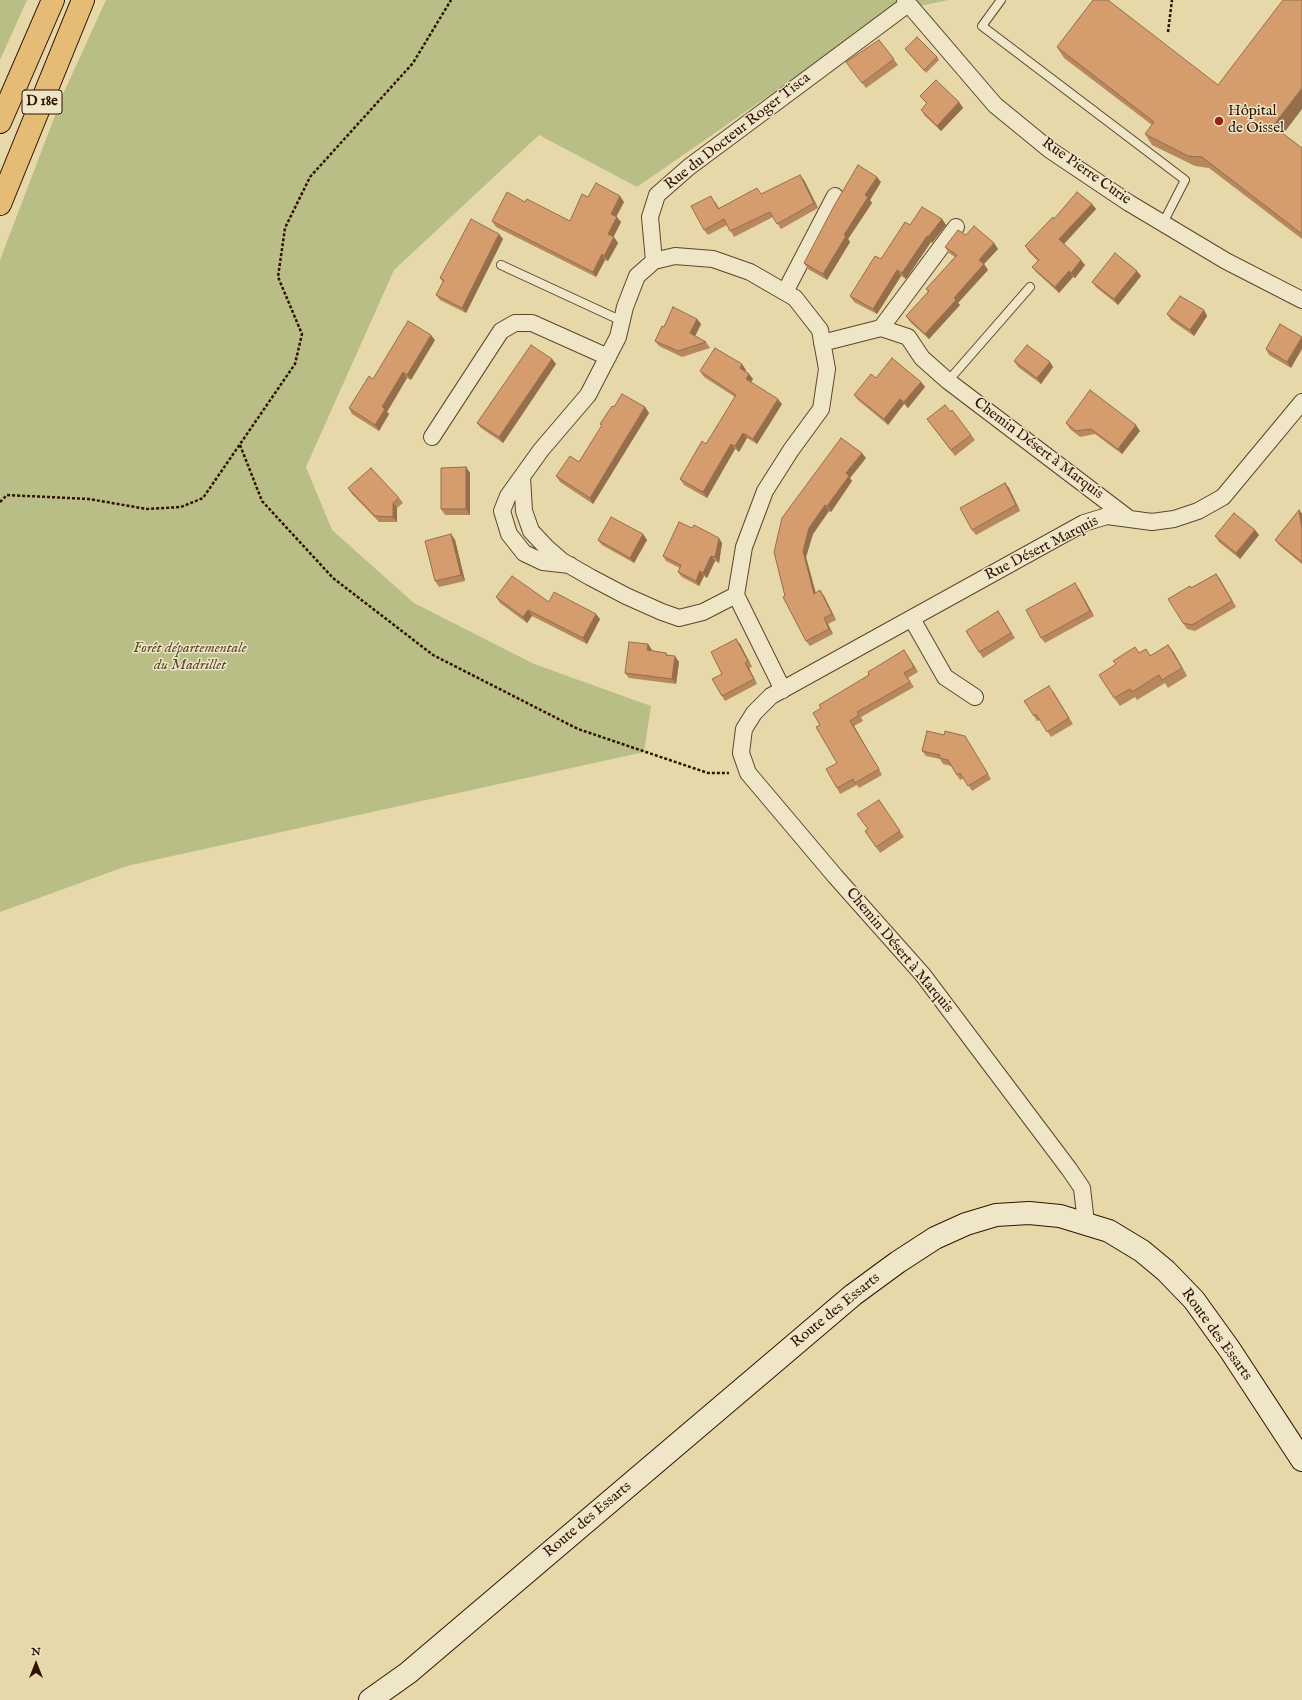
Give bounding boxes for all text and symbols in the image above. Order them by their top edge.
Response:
street label: Rue du Docteur Roger Tisca [662,70,814,194]
road number: D 18e [22,90,62,114]
place label: Hôpital de Oissel [1228,103,1284,138]
marker: Hôpital de Oissel [1213,115,1225,127]
street label: Rue Pierre Curie [1038,135,1134,209]
street label: Chemin Désert à Marquis [970,394,1106,504]
street label: Rue Désert Marquis [982,513,1102,585]
park label: Forêt départementale du Madrillet [133,640,247,675]
street label: Chemin Désert à Marquis [841,885,957,1017]
street label: Route des Essarts [788,1270,884,1352]
street label: Route des Essarts [1177,1286,1255,1384]
street label: Route des Essarts [540,1478,636,1562]
north arrow [16,1644,56,1684]
text: N [31,1645,41,1659]

